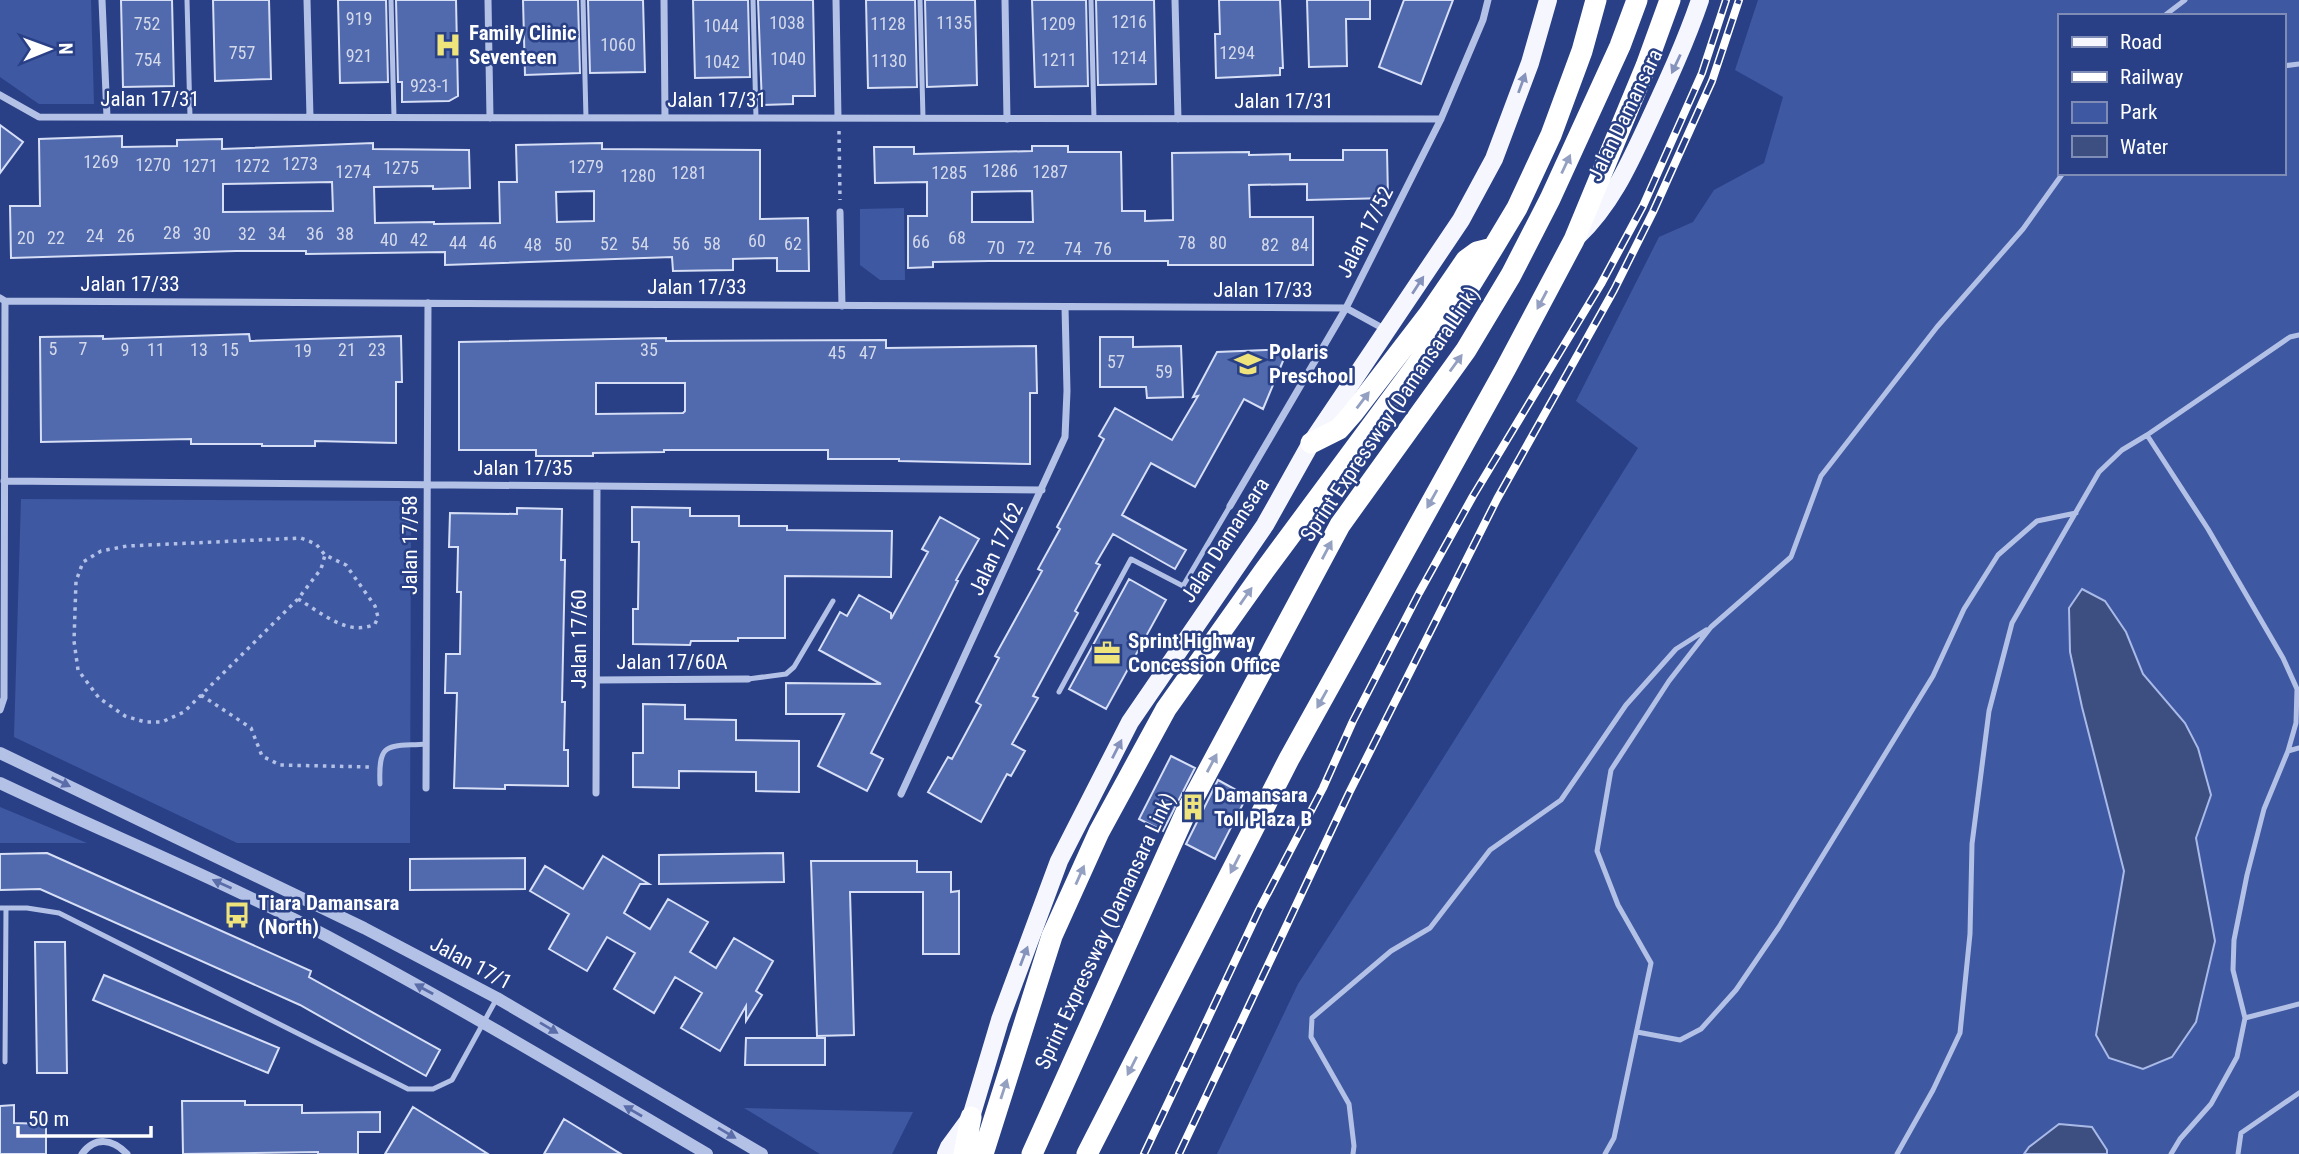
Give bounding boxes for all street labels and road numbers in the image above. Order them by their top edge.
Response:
street label: Jalan Damansara [1583,45,1667,185]
street label: Jalan 17/31 [100,87,200,111]
street label: Jalan 17/31 [667,88,767,112]
street label: Jalan 17/31 [1234,89,1334,113]
street label: Jalan 17/52 [1332,182,1398,282]
street label: Jalan 17/33 [80,272,180,296]
street label: Jalan 17/33 [647,275,747,299]
street label: Jalan 17/33 [1213,278,1313,302]
street label: Sprint Expressway (Damansara Link) [1296,282,1484,546]
street label: Jalan 17/35 [473,456,573,480]
street label: Jalan Damansara [1176,473,1274,607]
street label: Jalan 17/58 [398,495,422,595]
street label: Jalan 17/62 [964,499,1028,599]
street label: Jalan 17/60 [567,589,591,689]
street label: Jalan 17/60A [616,650,728,674]
street label: Sprint Expressway (Damansara Link) [1030,789,1180,1073]
street label: Jalan 17/1 [426,932,516,994]

